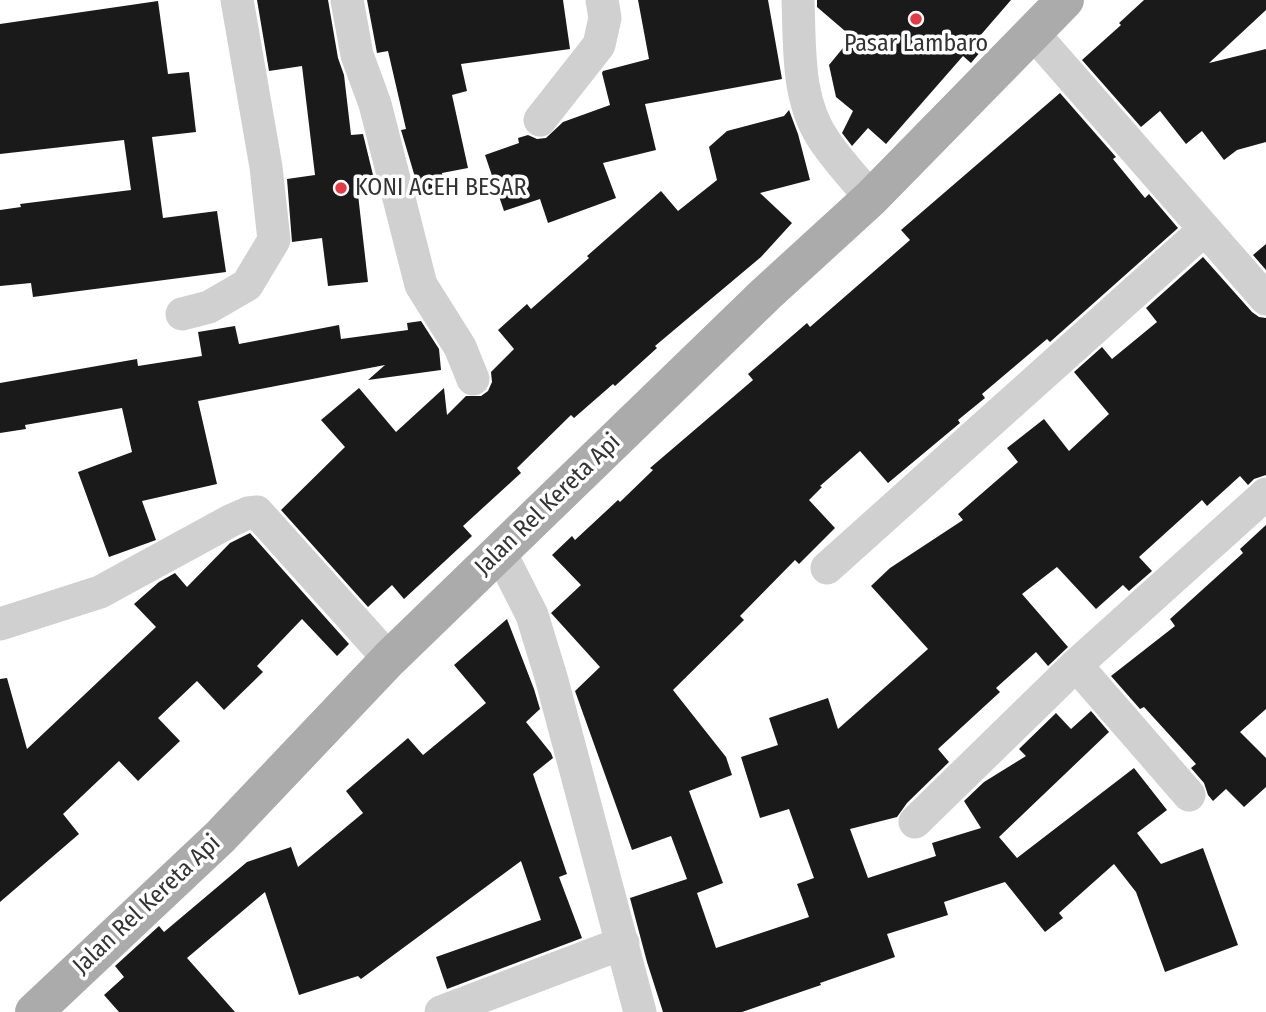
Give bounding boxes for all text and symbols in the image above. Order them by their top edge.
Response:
marker: Pasar Lambaro [908,11,924,27]
place label: Pasar Lambaro [844,30,988,58]
place label: KONI ACEH BESAR [355,174,527,202]
marker: KONI ACEH BESAR [333,180,349,196]
street label: Jalan Rel Kereta Api [469,428,627,582]
street label: Jalan Rel Kereta Api [67,829,227,981]

